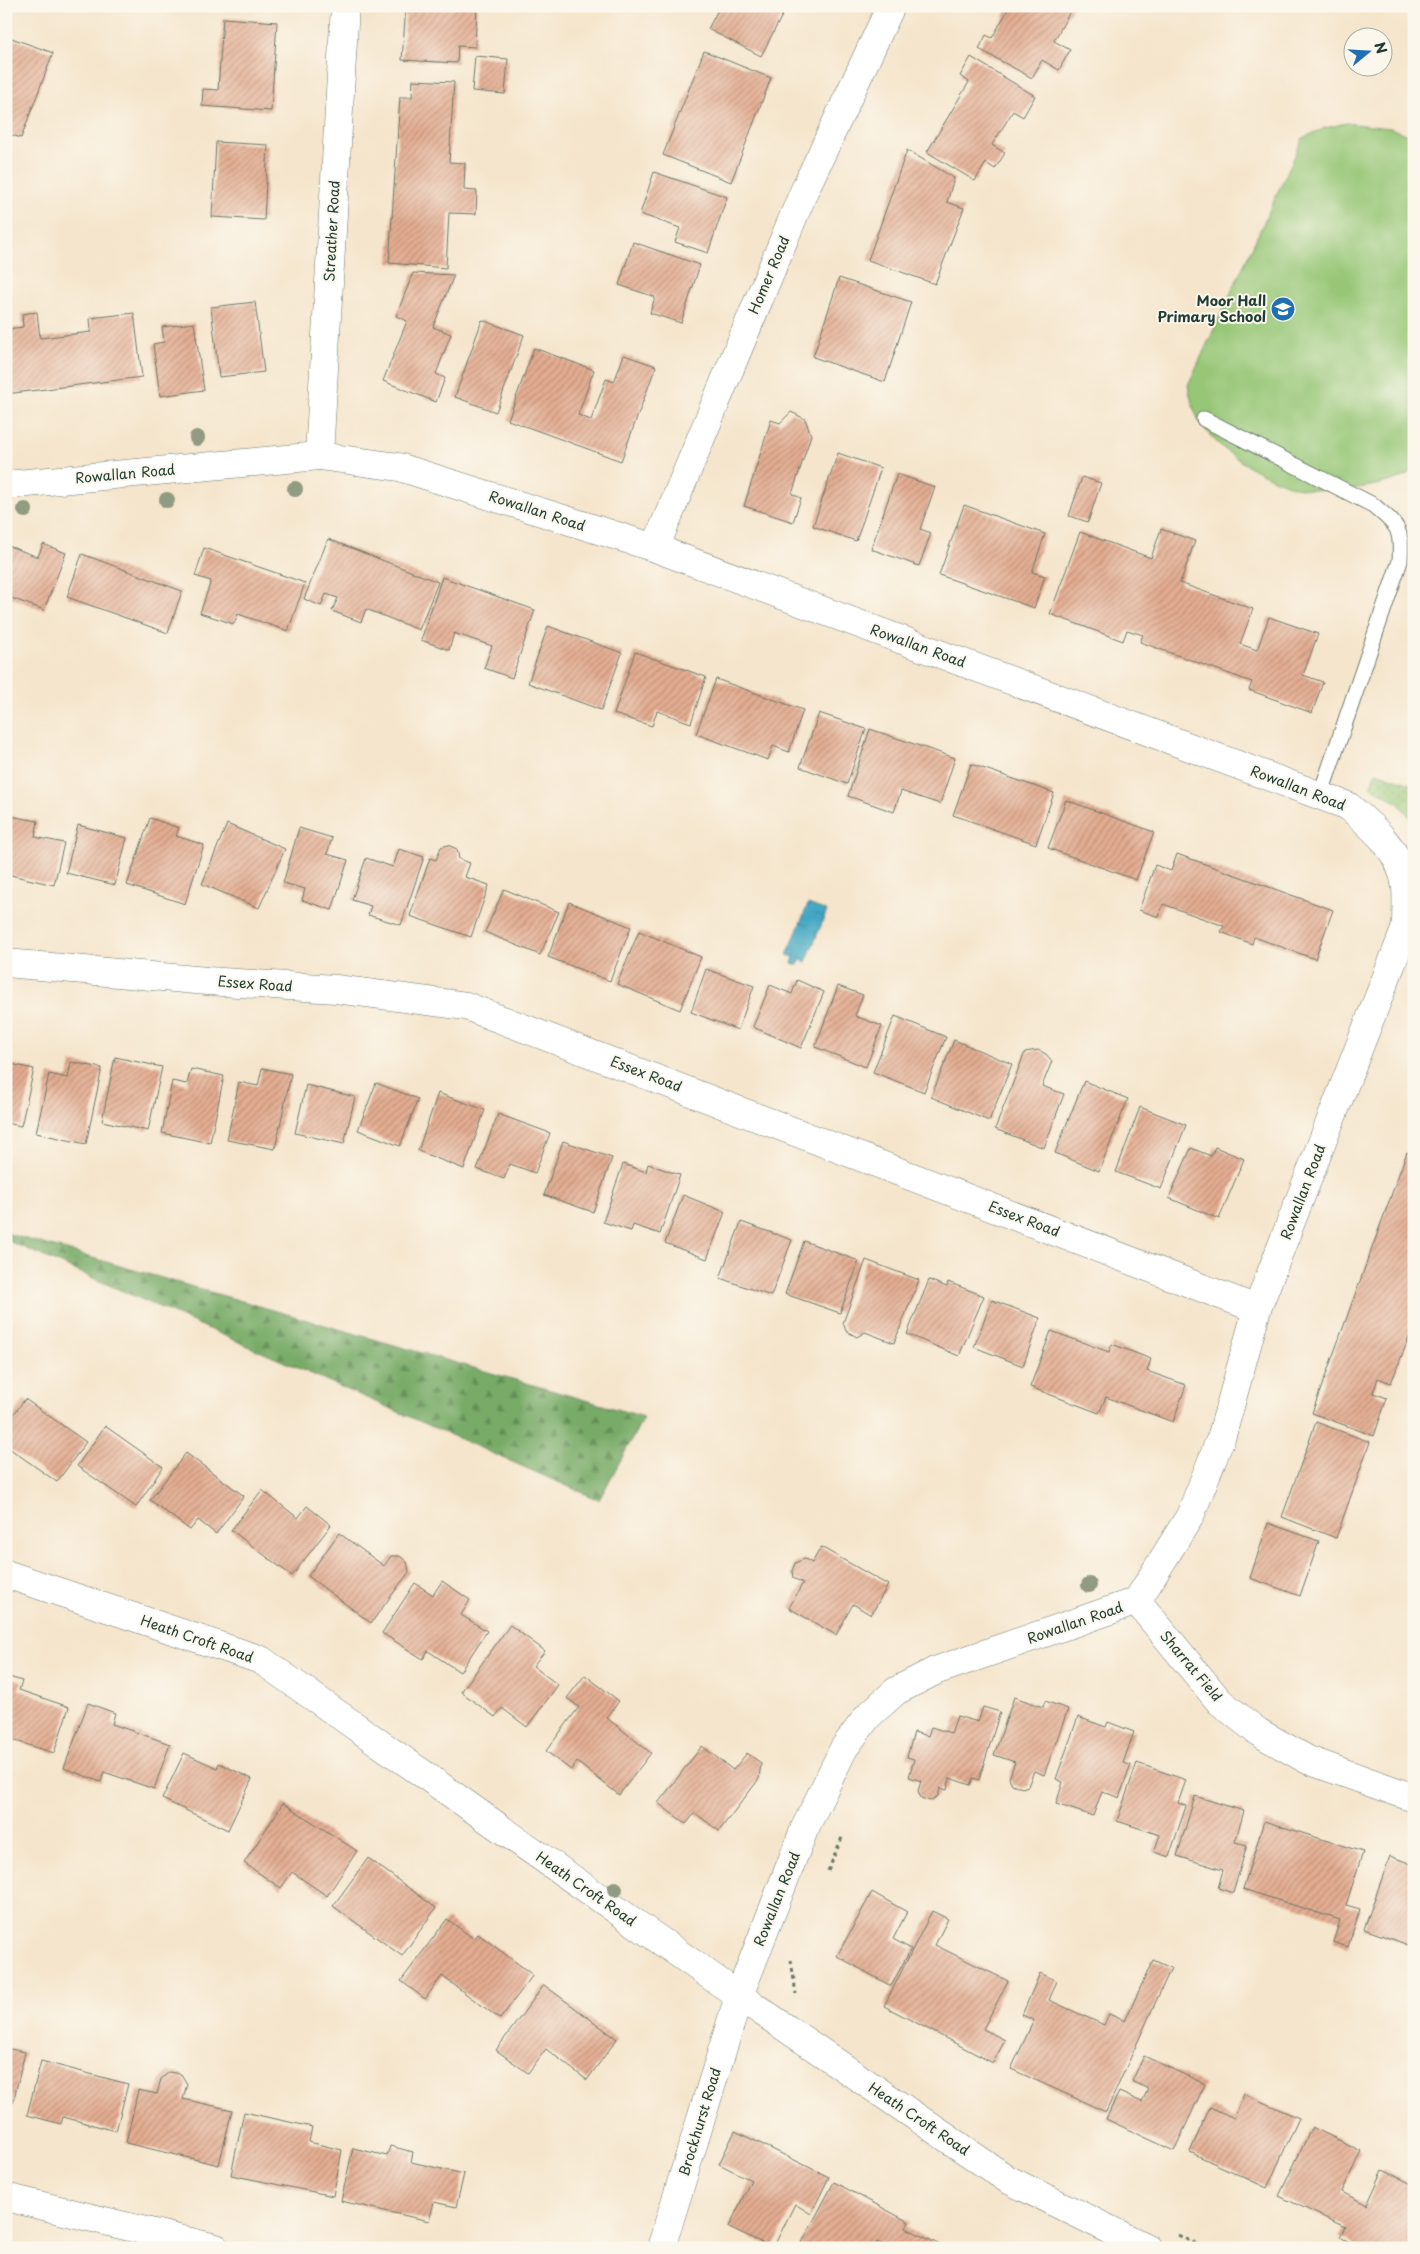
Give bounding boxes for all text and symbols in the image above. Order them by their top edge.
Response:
north arrow [1342,28,1392,78]
text: N [1369,39,1393,56]
street label: Streather Road [318,180,345,282]
street label: Homer Road [743,232,794,317]
place label: Moor Hall Primary School [1157,290,1266,327]
school or university icon: Moor Hall Primary School [1270,296,1296,322]
street label: Rowallan Road [74,459,176,488]
street label: Rowallan Road [486,485,588,536]
street label: Rowallan Road [867,618,969,673]
street label: Rowallan Road [1248,760,1349,815]
street label: Essex Road [217,970,293,997]
street label: Essex Road [607,1050,685,1097]
street label: Rowallan Road [1275,1141,1330,1242]
street label: Essex Road [985,1195,1063,1242]
street label: Rowallan Road [1024,1596,1126,1649]
street label: Heath Croft Road [138,1609,256,1668]
street label: Sharrat Field [1155,1626,1227,1706]
street label: Heath Croft Road [532,1846,641,1931]
street label: Rowallan Road [748,1848,805,1949]
street label: Brockhurst Road [673,2065,726,2179]
street label: Heath Croft Road [864,2077,974,2160]

